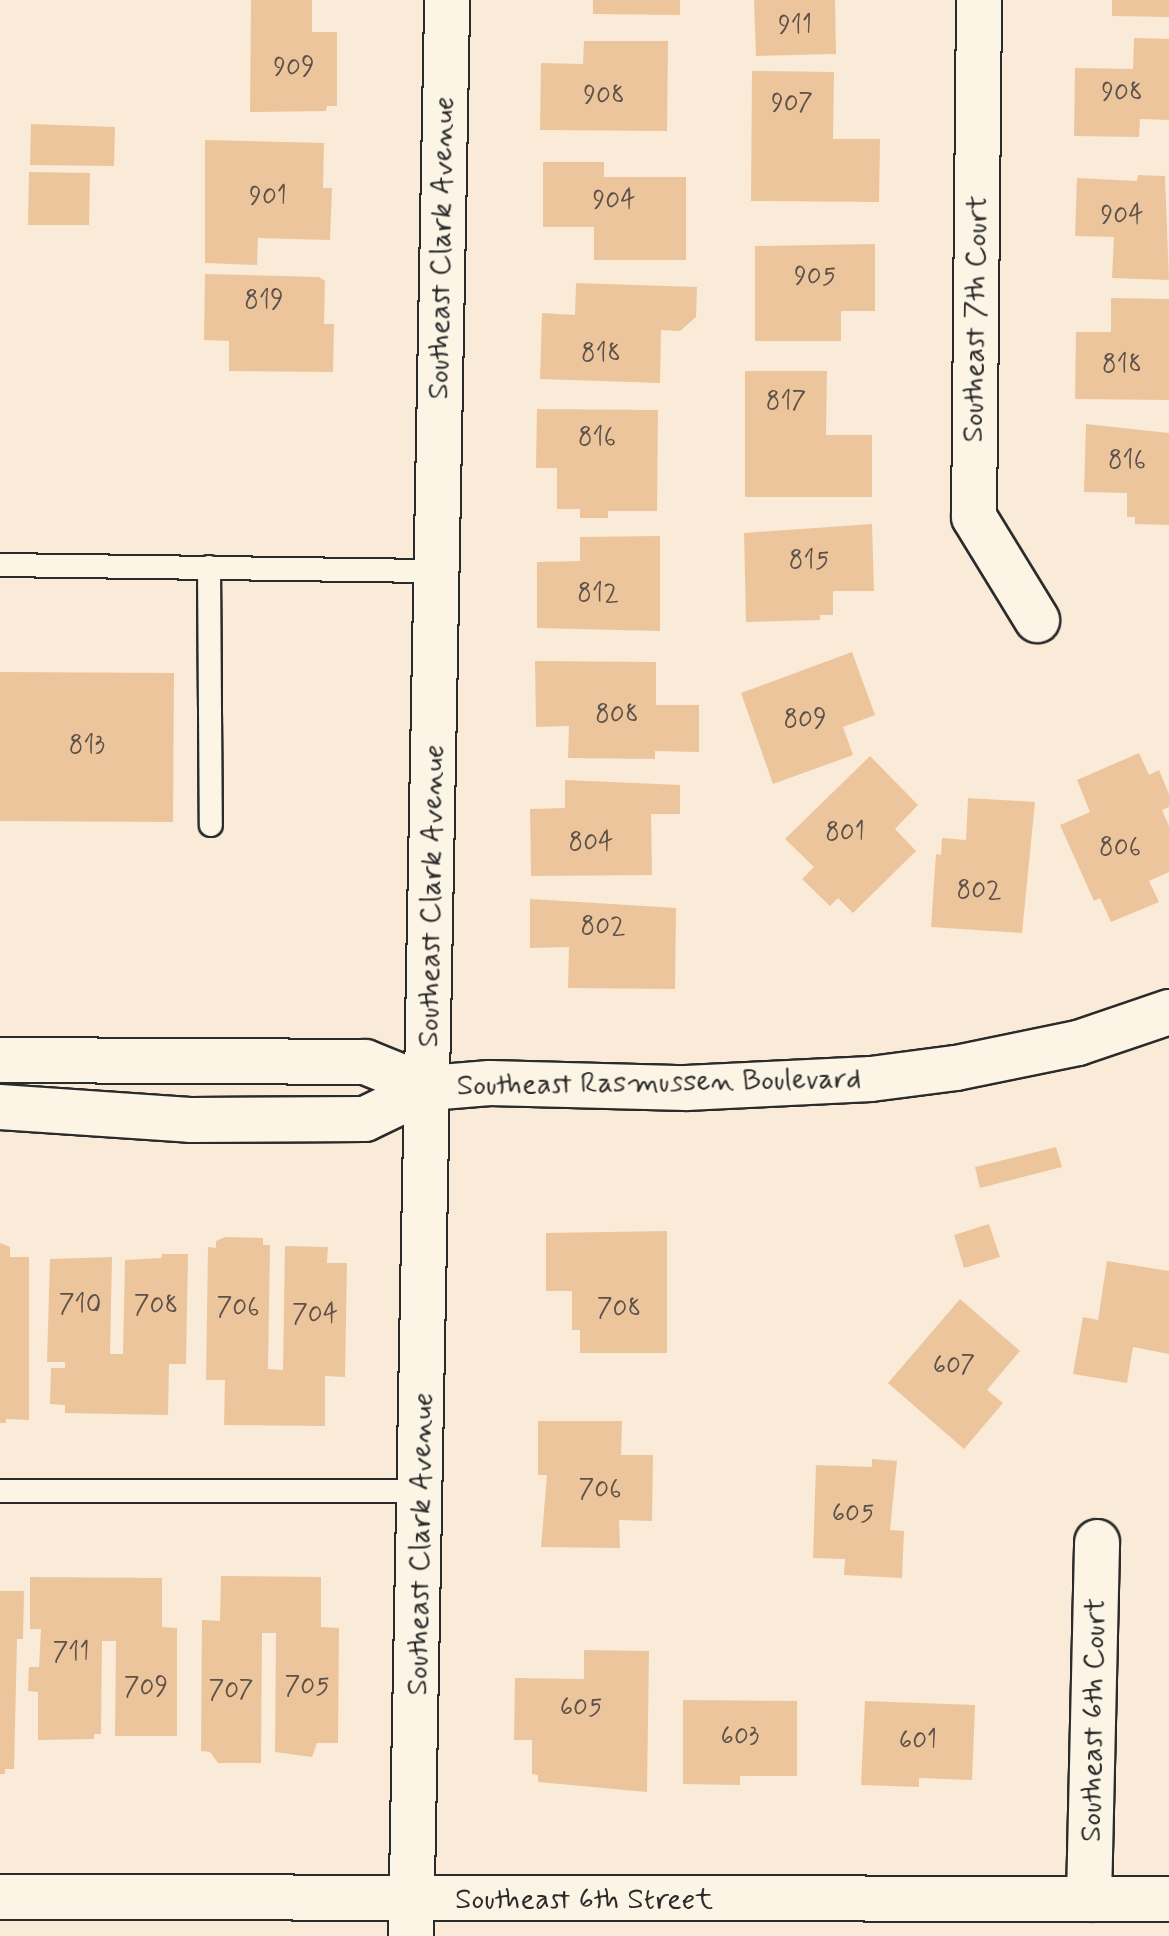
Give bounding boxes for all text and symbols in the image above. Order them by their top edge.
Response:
house number: 911 [778,11,812,43]
house number: 909 [273,53,315,85]
house number: 908 [1101,78,1143,110]
house number: 908 [583,81,625,113]
house number: 907 [771,89,813,121]
street label: Southeast Clark Avenue [421,98,463,398]
house number: 901 [249,182,287,214]
house number: 904 [593,186,635,218]
street label: Southeast 7th Court [956,195,996,443]
house number: 904 [1101,201,1143,233]
house number: 905 [794,262,836,294]
house number: 819 [244,286,284,318]
house number: 818 [581,339,621,371]
house number: 818 [1102,350,1142,382]
house number: 817 [766,387,806,419]
house number: 816 [578,423,616,455]
house number: 816 [1108,446,1146,478]
house number: 815 [789,546,829,578]
house number: 812 [577,579,619,611]
house number: 808 [595,700,639,732]
house number: 809 [783,705,827,737]
house number: 813 [69,731,105,763]
street label: Southeast Clark Avenue [411,746,453,1046]
house number: 801 [825,818,865,850]
house number: 804 [569,828,613,860]
house number: 806 [1099,833,1141,865]
house number: 802 [956,876,1002,908]
house number: 802 [580,912,626,944]
street label: Southeast Rasmussen Boulevard [456,1061,862,1105]
house number: 710 [59,1290,101,1322]
house number: 708 [134,1291,178,1323]
house number: 706 [217,1293,259,1325]
house number: 708 [597,1294,641,1326]
house number: 704 [292,1300,338,1332]
house number: 607 [933,1351,975,1383]
street label: Southeast Clark Avenue [400,1394,442,1694]
house number: 706 [579,1475,621,1507]
house number: 605 [832,1499,874,1531]
street label: Southeast 6th Court [1074,1598,1114,1842]
house number: 711 [52,1638,90,1670]
house number: 705 [284,1672,330,1704]
house number: 709 [124,1673,168,1705]
house number: 707 [208,1676,254,1708]
house number: 605 [560,1693,602,1725]
house number: 603 [721,1722,759,1754]
house number: 601 [899,1726,937,1758]
street label: Southeast 6th Street [455,1882,713,1918]

